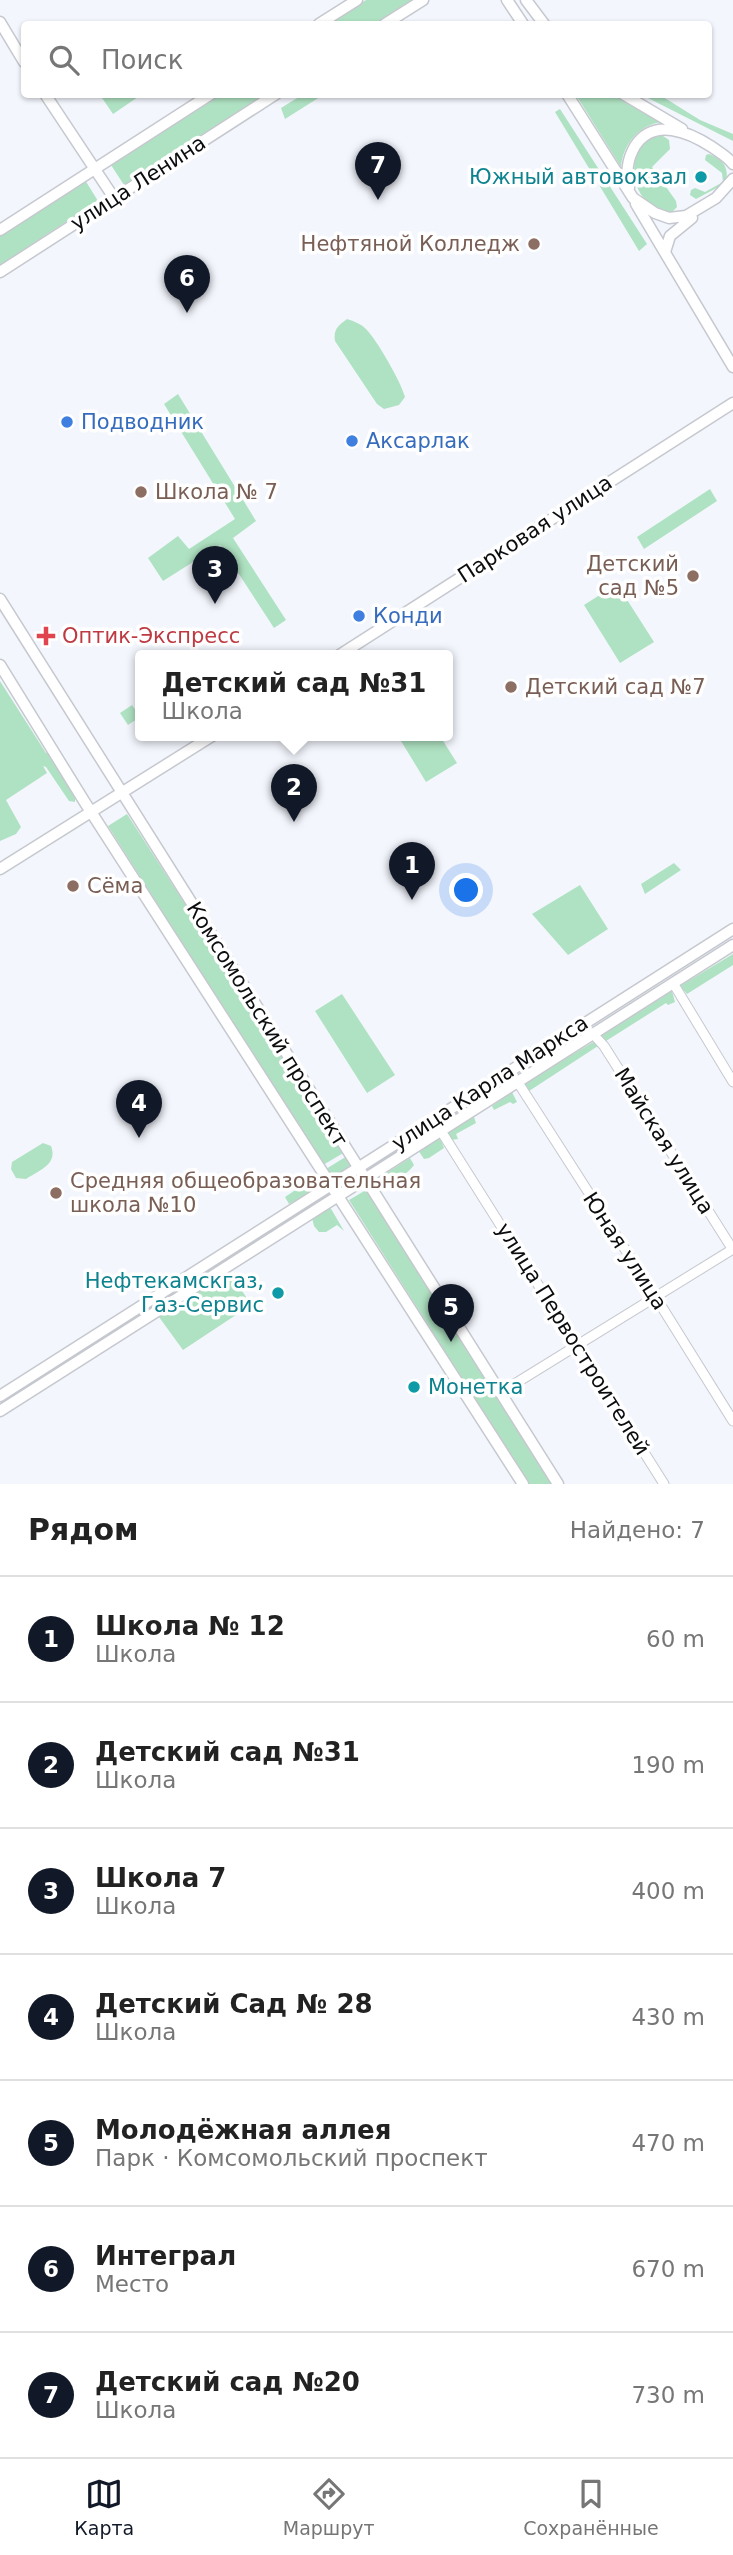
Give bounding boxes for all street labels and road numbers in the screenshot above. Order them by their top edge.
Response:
street label: улица Ленина [66,130,210,236]
street label: Парковая улица [454,470,616,588]
street label: Комсомольский проспект [182,897,352,1151]
street label: улица Карла Маркса [388,1011,592,1155]
street label: Майская улица [609,1064,719,1218]
street label: Юная улица [578,1188,672,1314]
street label: улица Первостроителей [491,1218,655,1460]

